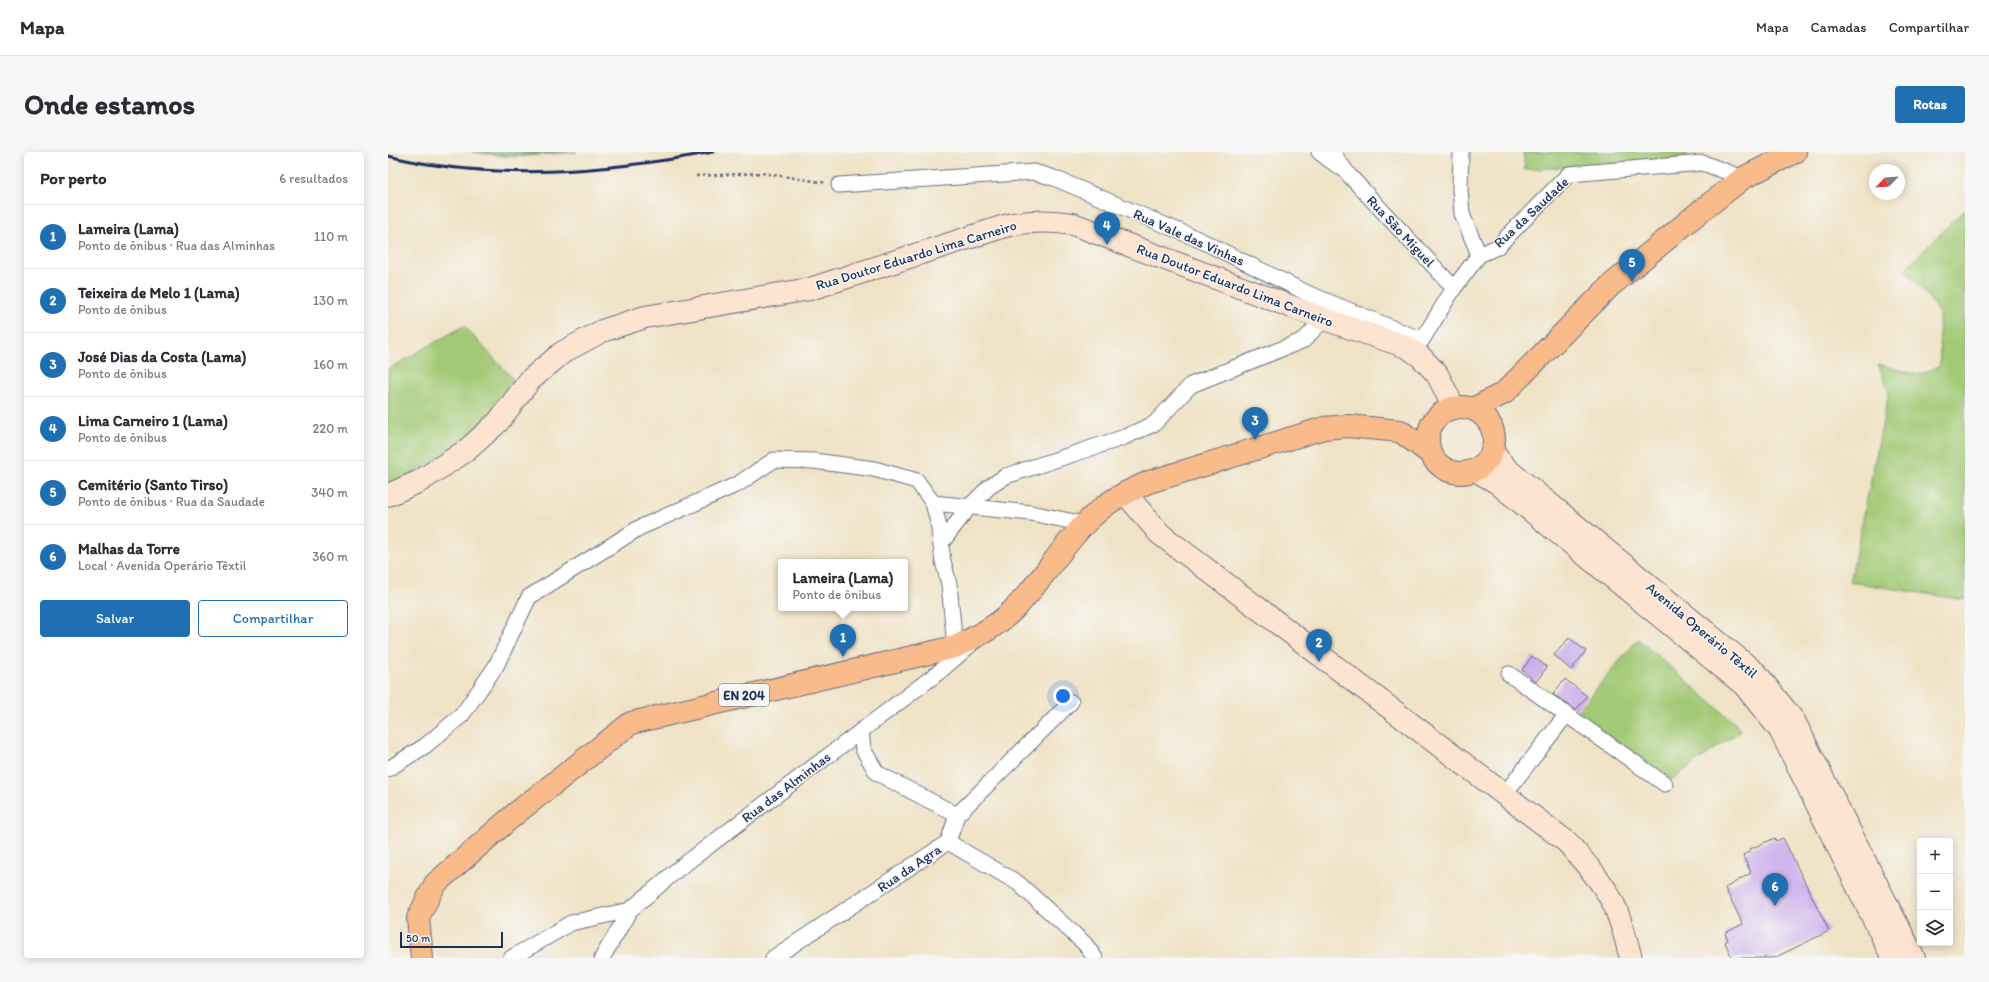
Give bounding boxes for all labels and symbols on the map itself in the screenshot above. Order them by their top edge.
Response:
north arrow [1869,164,1905,200]
street label: Rua da Saudade [1490,173,1573,251]
street label: Rua São Miguel [1363,192,1438,271]
street label: Rua Vale das Vinhas [1131,205,1247,270]
pin: 4 [1094,212,1120,245]
street label: Rua Doutor Eduardo Lima Carneiro [814,217,1019,294]
street label: Rua Doutor Eduardo Lima Carneiro [1134,240,1336,331]
pin: 5 [1619,249,1645,282]
pin: 3 [1242,407,1268,440]
street label: Avenida Operário Têxtil [1643,579,1761,682]
pin: 1 [830,624,856,657]
pin: 2 [1306,629,1332,662]
road number: EN 204 [719,684,769,706]
your location [1053,686,1073,706]
street label: Rua das Alminhas [738,748,834,826]
street label: Rua da Agra [874,840,945,896]
pin: 6 [1762,873,1788,906]
scale bar [400,930,503,949]

